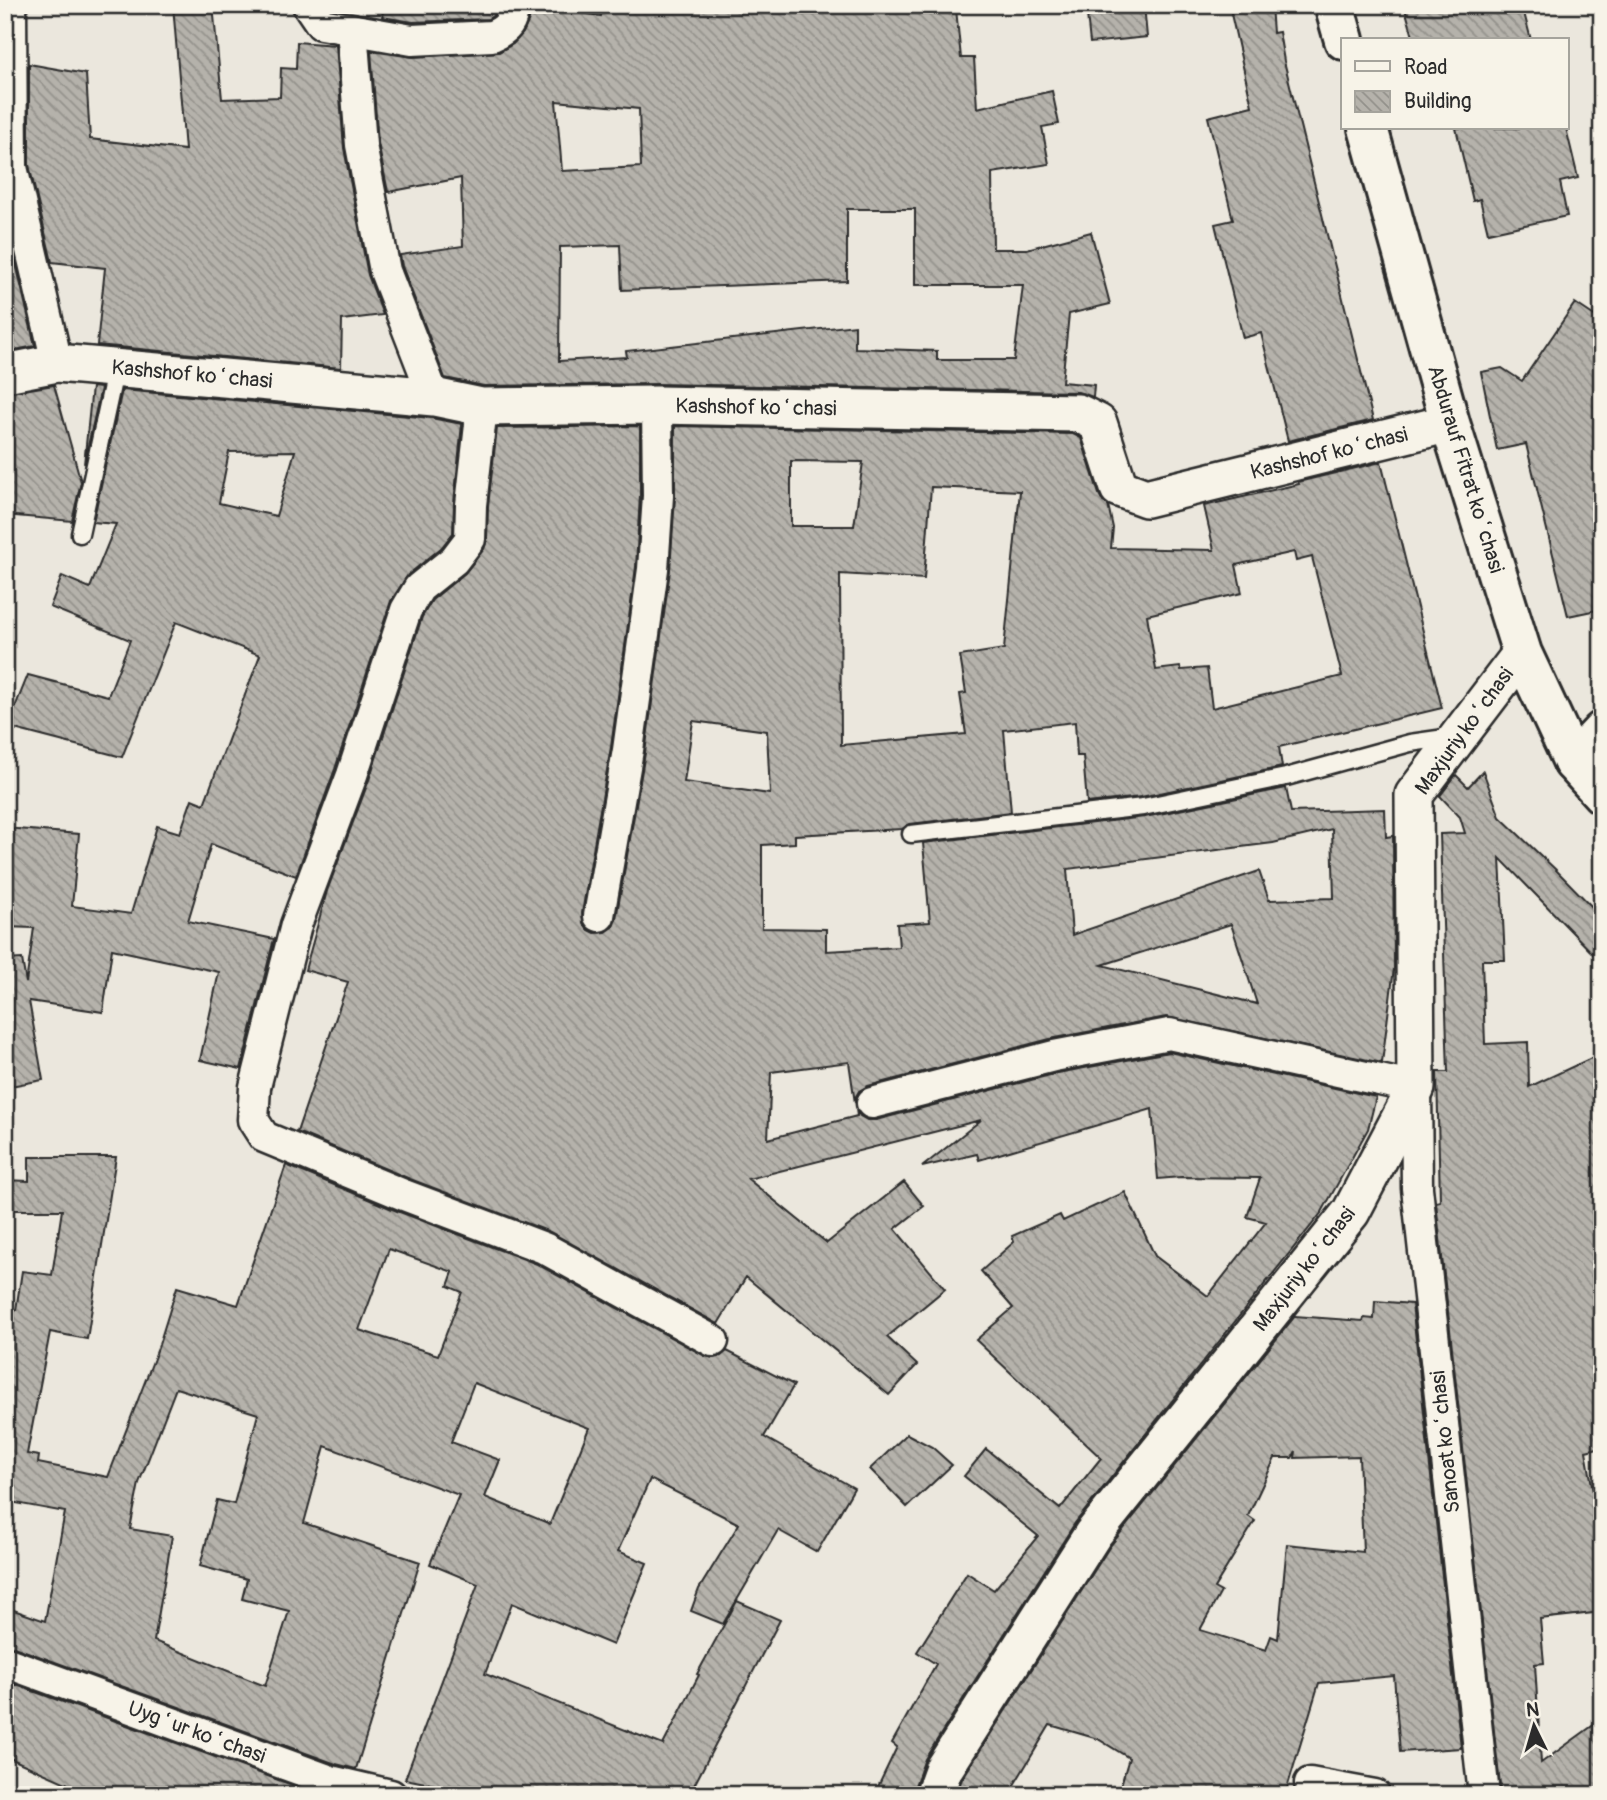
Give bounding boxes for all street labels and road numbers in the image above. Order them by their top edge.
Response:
street label: Kashshof koʻchasi [110,354,274,395]
street label: Abdurauf Fitrat koʻchasi [1421,362,1510,577]
street label: Kashshof koʻchasi [675,393,837,422]
street label: Kashshof koʻchasi [1248,421,1411,486]
street label: Maxjuriy koʻchasi [1409,662,1520,800]
street label: Maxjuriy koʻchasi [1247,1201,1362,1337]
street label: Sanoat koʻchasi [1425,1369,1466,1515]
street label: Uygʻur koʻchasi [124,1695,270,1770]

